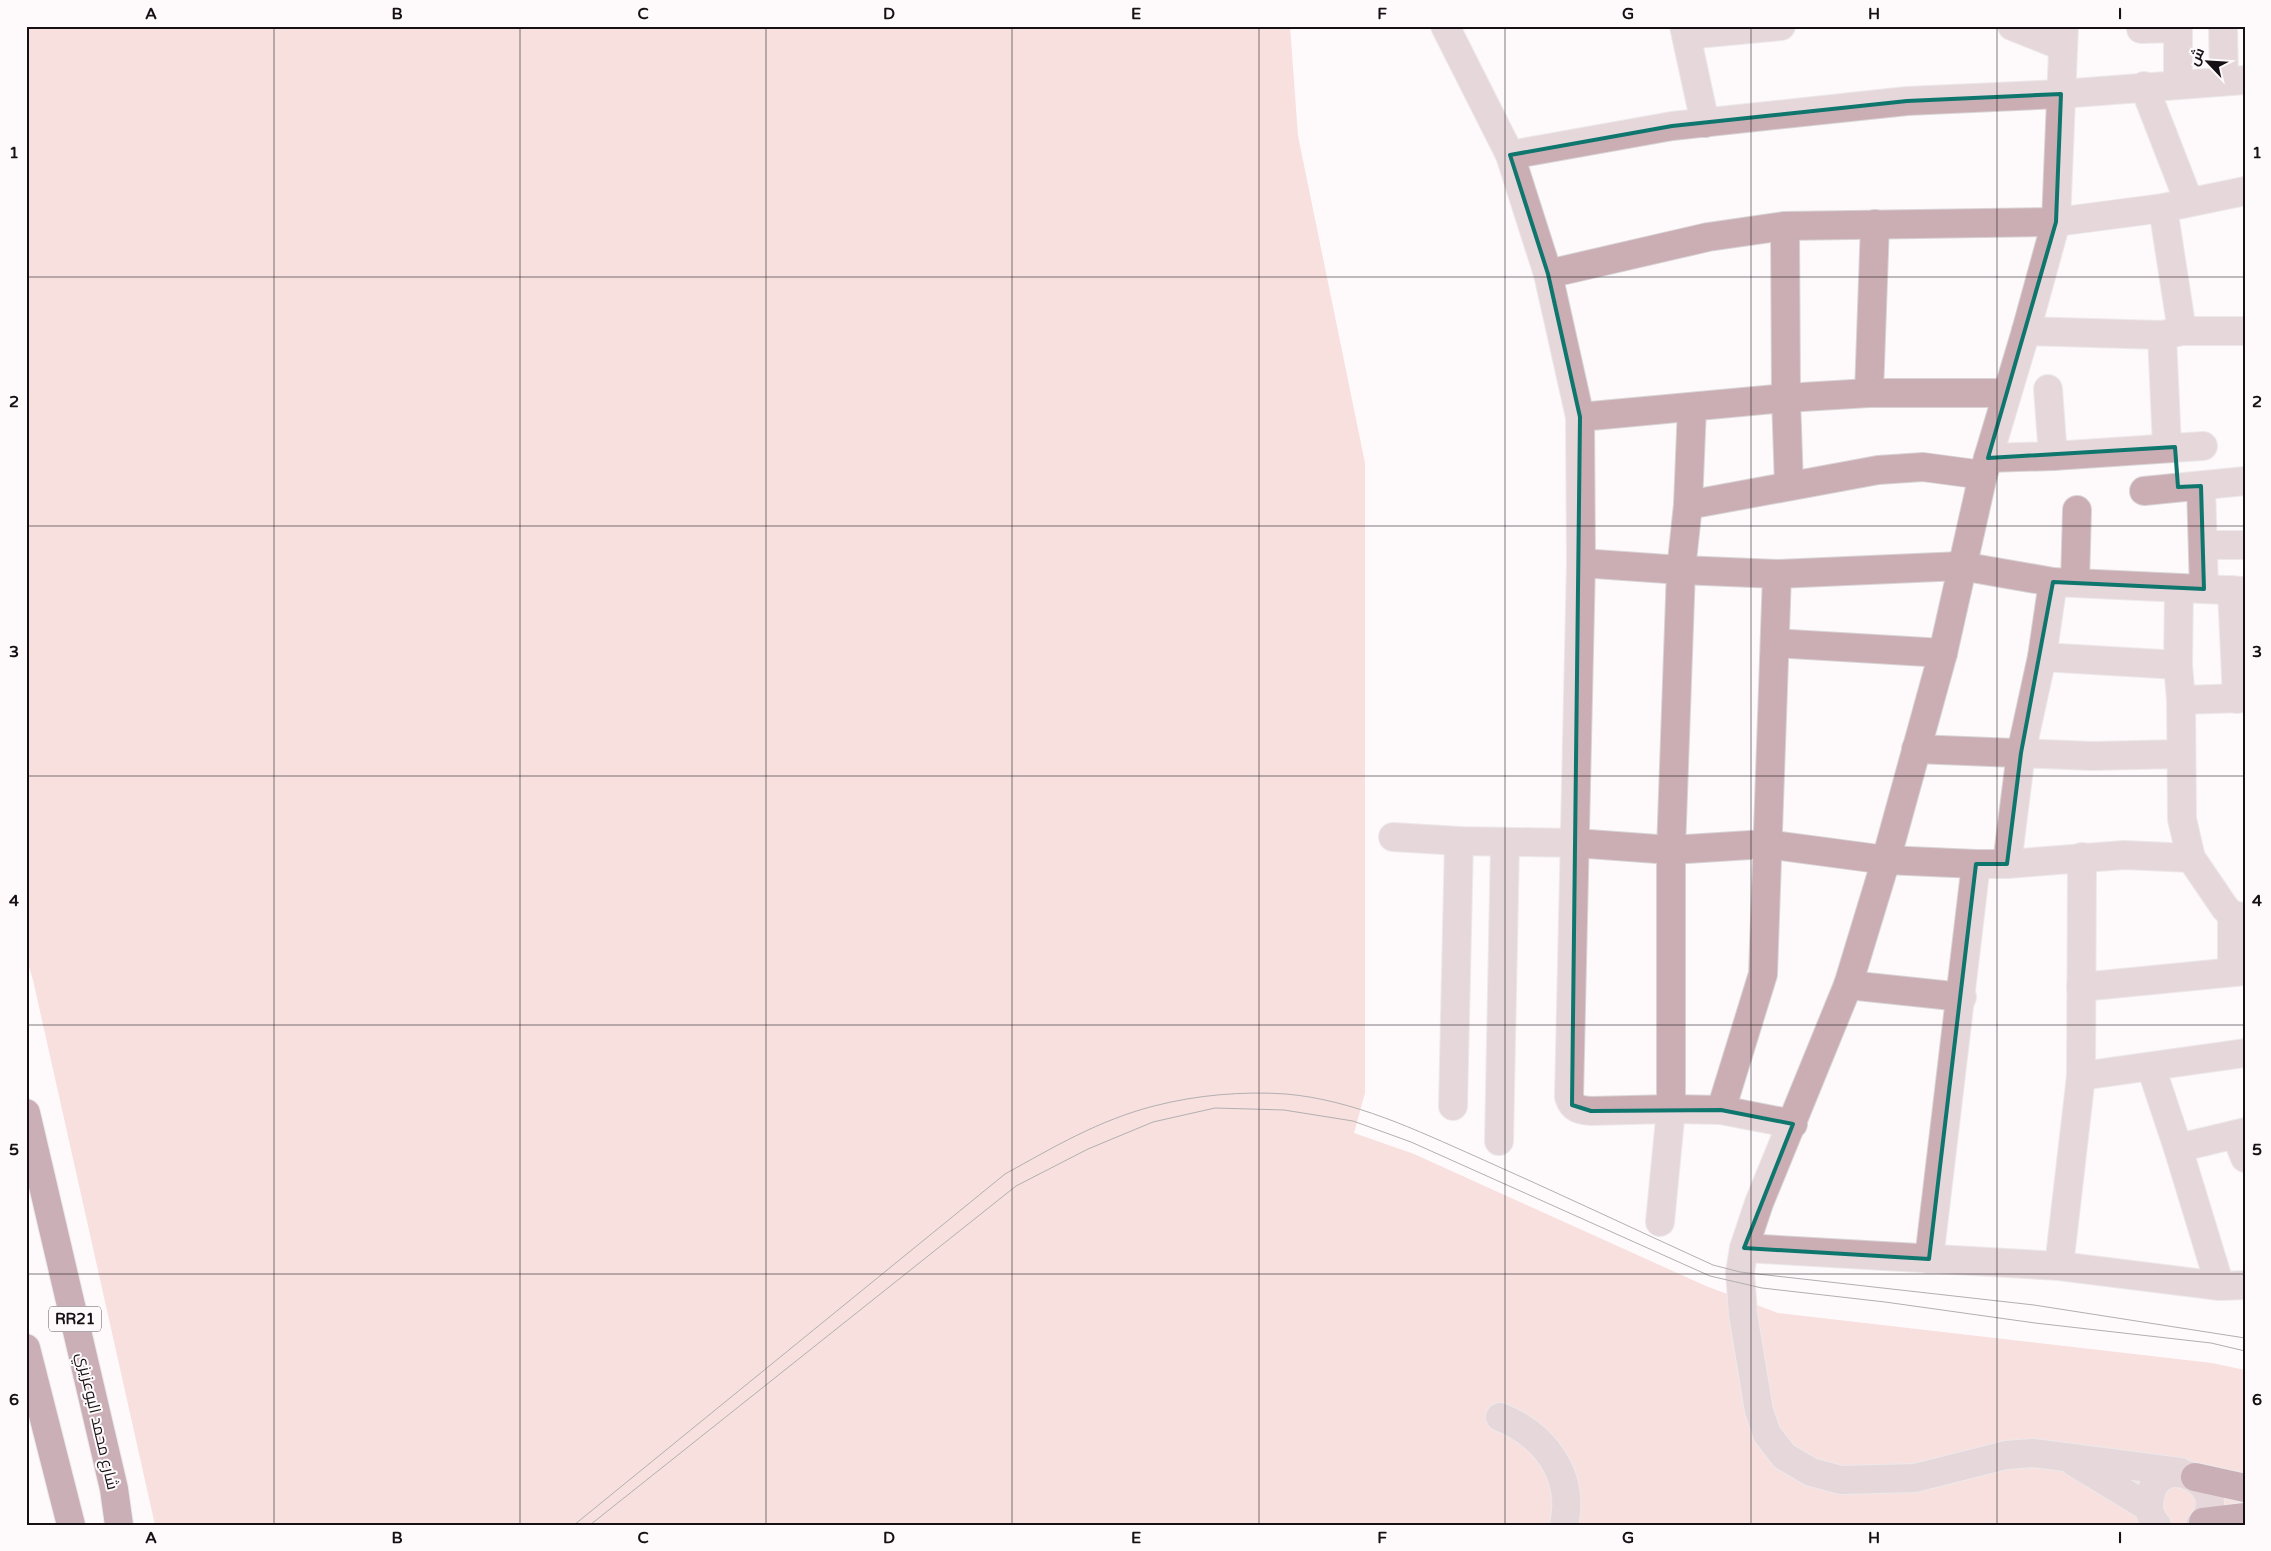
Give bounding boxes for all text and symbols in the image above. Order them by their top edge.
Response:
text: A [145,4,157,24]
text: B [391,4,403,24]
text: C [637,4,649,24]
text: D [883,4,895,24]
text: E [1131,4,1141,24]
text: F [1377,4,1387,24]
text: G [1622,4,1634,24]
text: H [1868,4,1880,24]
text: I [2118,4,2122,24]
north arrow [2184,38,2234,88]
text: ش [2185,45,2208,68]
text: 1 [9,143,19,163]
text: 1 [2252,143,2262,163]
text: 2 [9,392,19,412]
text: 2 [2252,392,2262,412]
text: 3 [9,642,19,662]
text: 3 [2252,642,2262,662]
text: 4 [9,891,19,911]
text: 4 [2252,891,2262,911]
text: 5 [9,1140,19,1160]
text: 5 [2252,1140,2262,1160]
road number: RR21 [49,1306,101,1332]
street label: شارع محمد البوعزيزي [69,1351,123,1492]
text: 6 [9,1390,19,1410]
text: 6 [2252,1390,2262,1410]
text: A [145,1528,157,1548]
text: B [391,1528,403,1548]
text: C [637,1528,649,1548]
text: D [883,1528,895,1548]
text: E [1131,1528,1141,1548]
text: F [1377,1528,1387,1548]
text: G [1622,1528,1634,1548]
text: H [1868,1528,1880,1548]
text: I [2118,1528,2122,1548]

